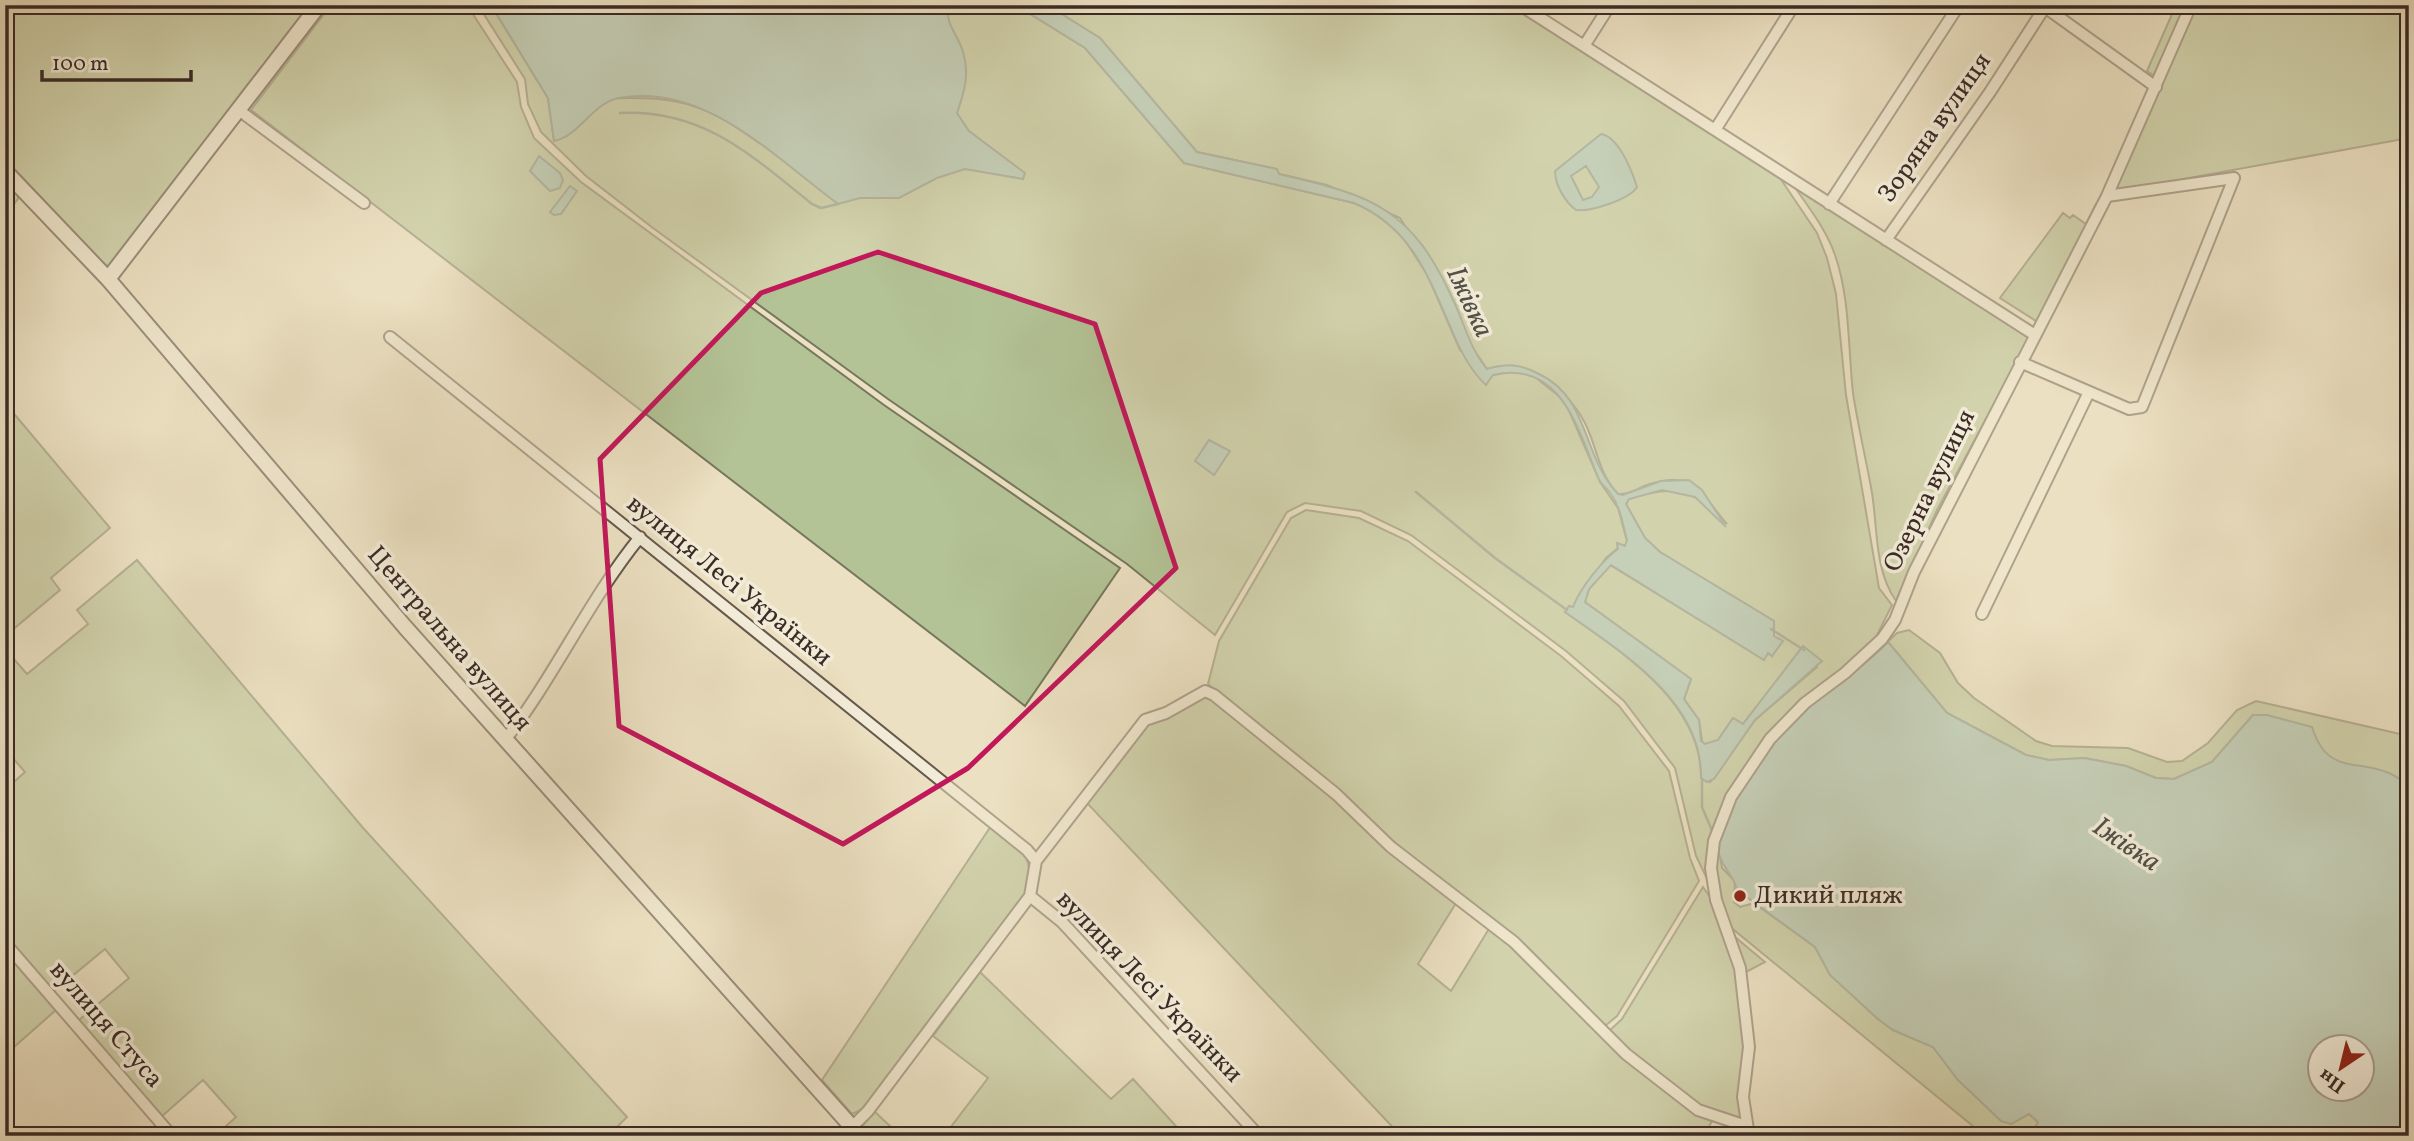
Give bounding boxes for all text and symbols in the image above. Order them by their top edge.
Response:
scale bar [42,38,191,82]
street label: Зоряна вулиця [1870,46,2000,210]
text: 100 m [52,50,109,79]
water label: Іжівка [1436,260,1502,344]
street label: Озерна вулиця [1875,404,1985,578]
street label: вулиця Лесі Українки [619,487,839,675]
street label: Центральна вулиця [358,538,540,740]
water label: Іжівка [2084,808,2168,882]
place label: Дикий пляж [1754,878,1903,914]
street label: вулиця Лесі Українки [1047,883,1251,1091]
marker: Дикий пляж [1732,888,1748,904]
street label: вулиця Стуса [41,954,171,1096]
north arrow [2306,1032,2376,1102]
text: Пн [2314,1062,2351,1099]

